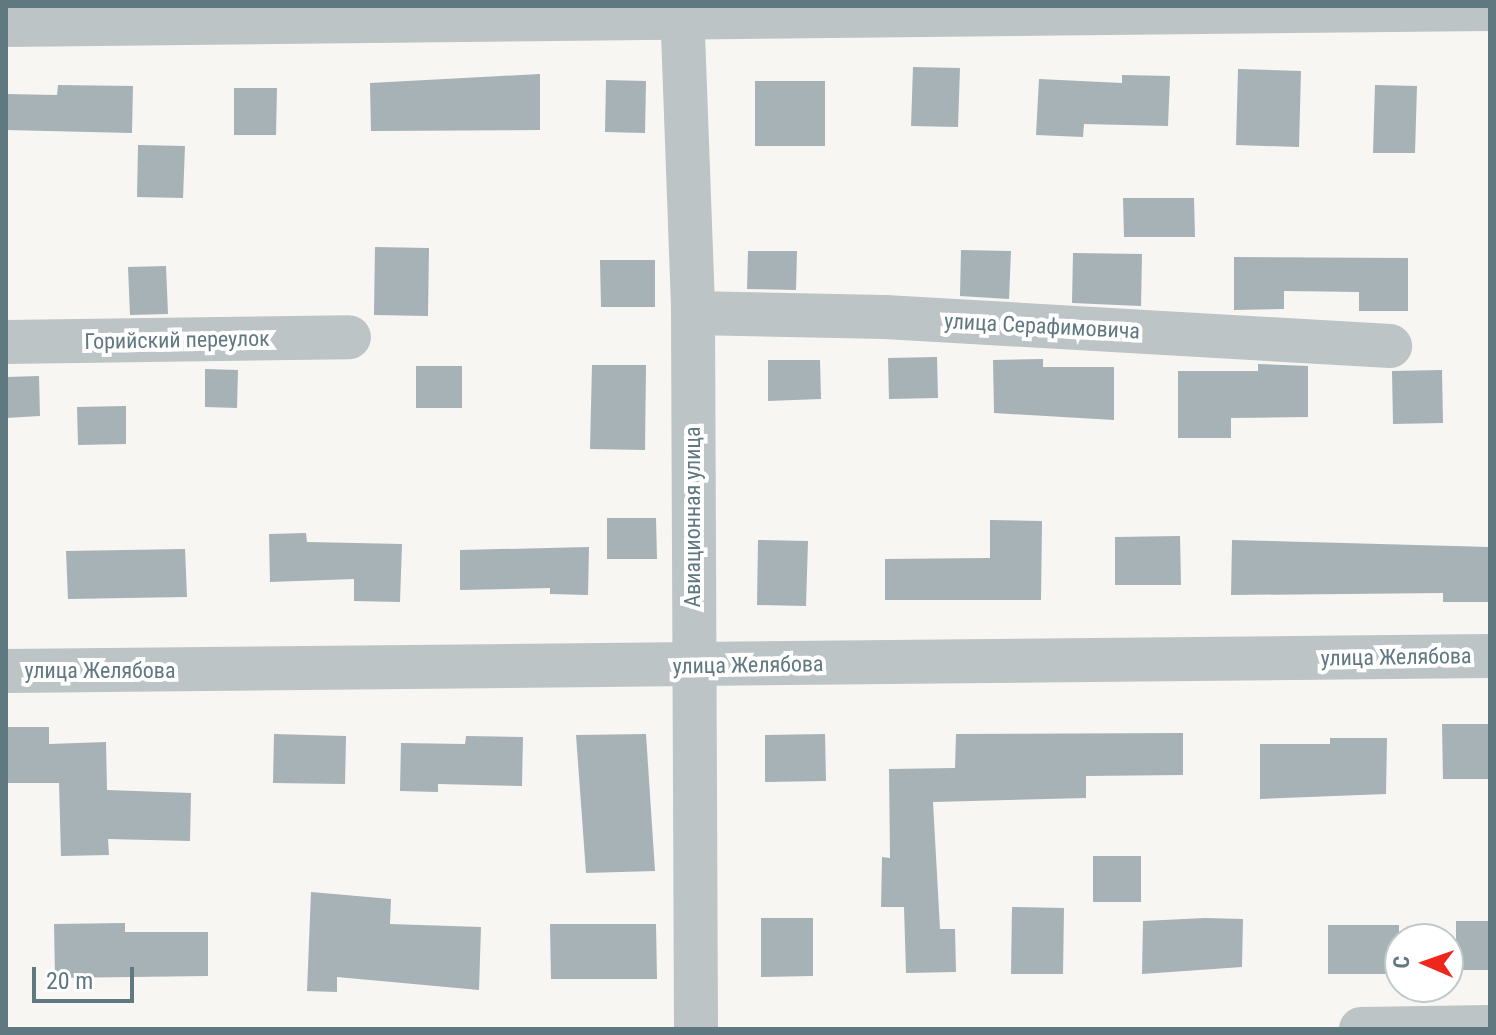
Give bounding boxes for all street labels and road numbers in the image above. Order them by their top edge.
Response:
street label: улица Серафимовича [943,308,1141,344]
street label: Горийский переулок [84,325,270,355]
street label: Авиационная улица [680,426,706,608]
street label: улица Желябова [1320,642,1472,672]
street label: улица Желябова [672,650,824,680]
street label: улица Желябова [25,658,175,684]

